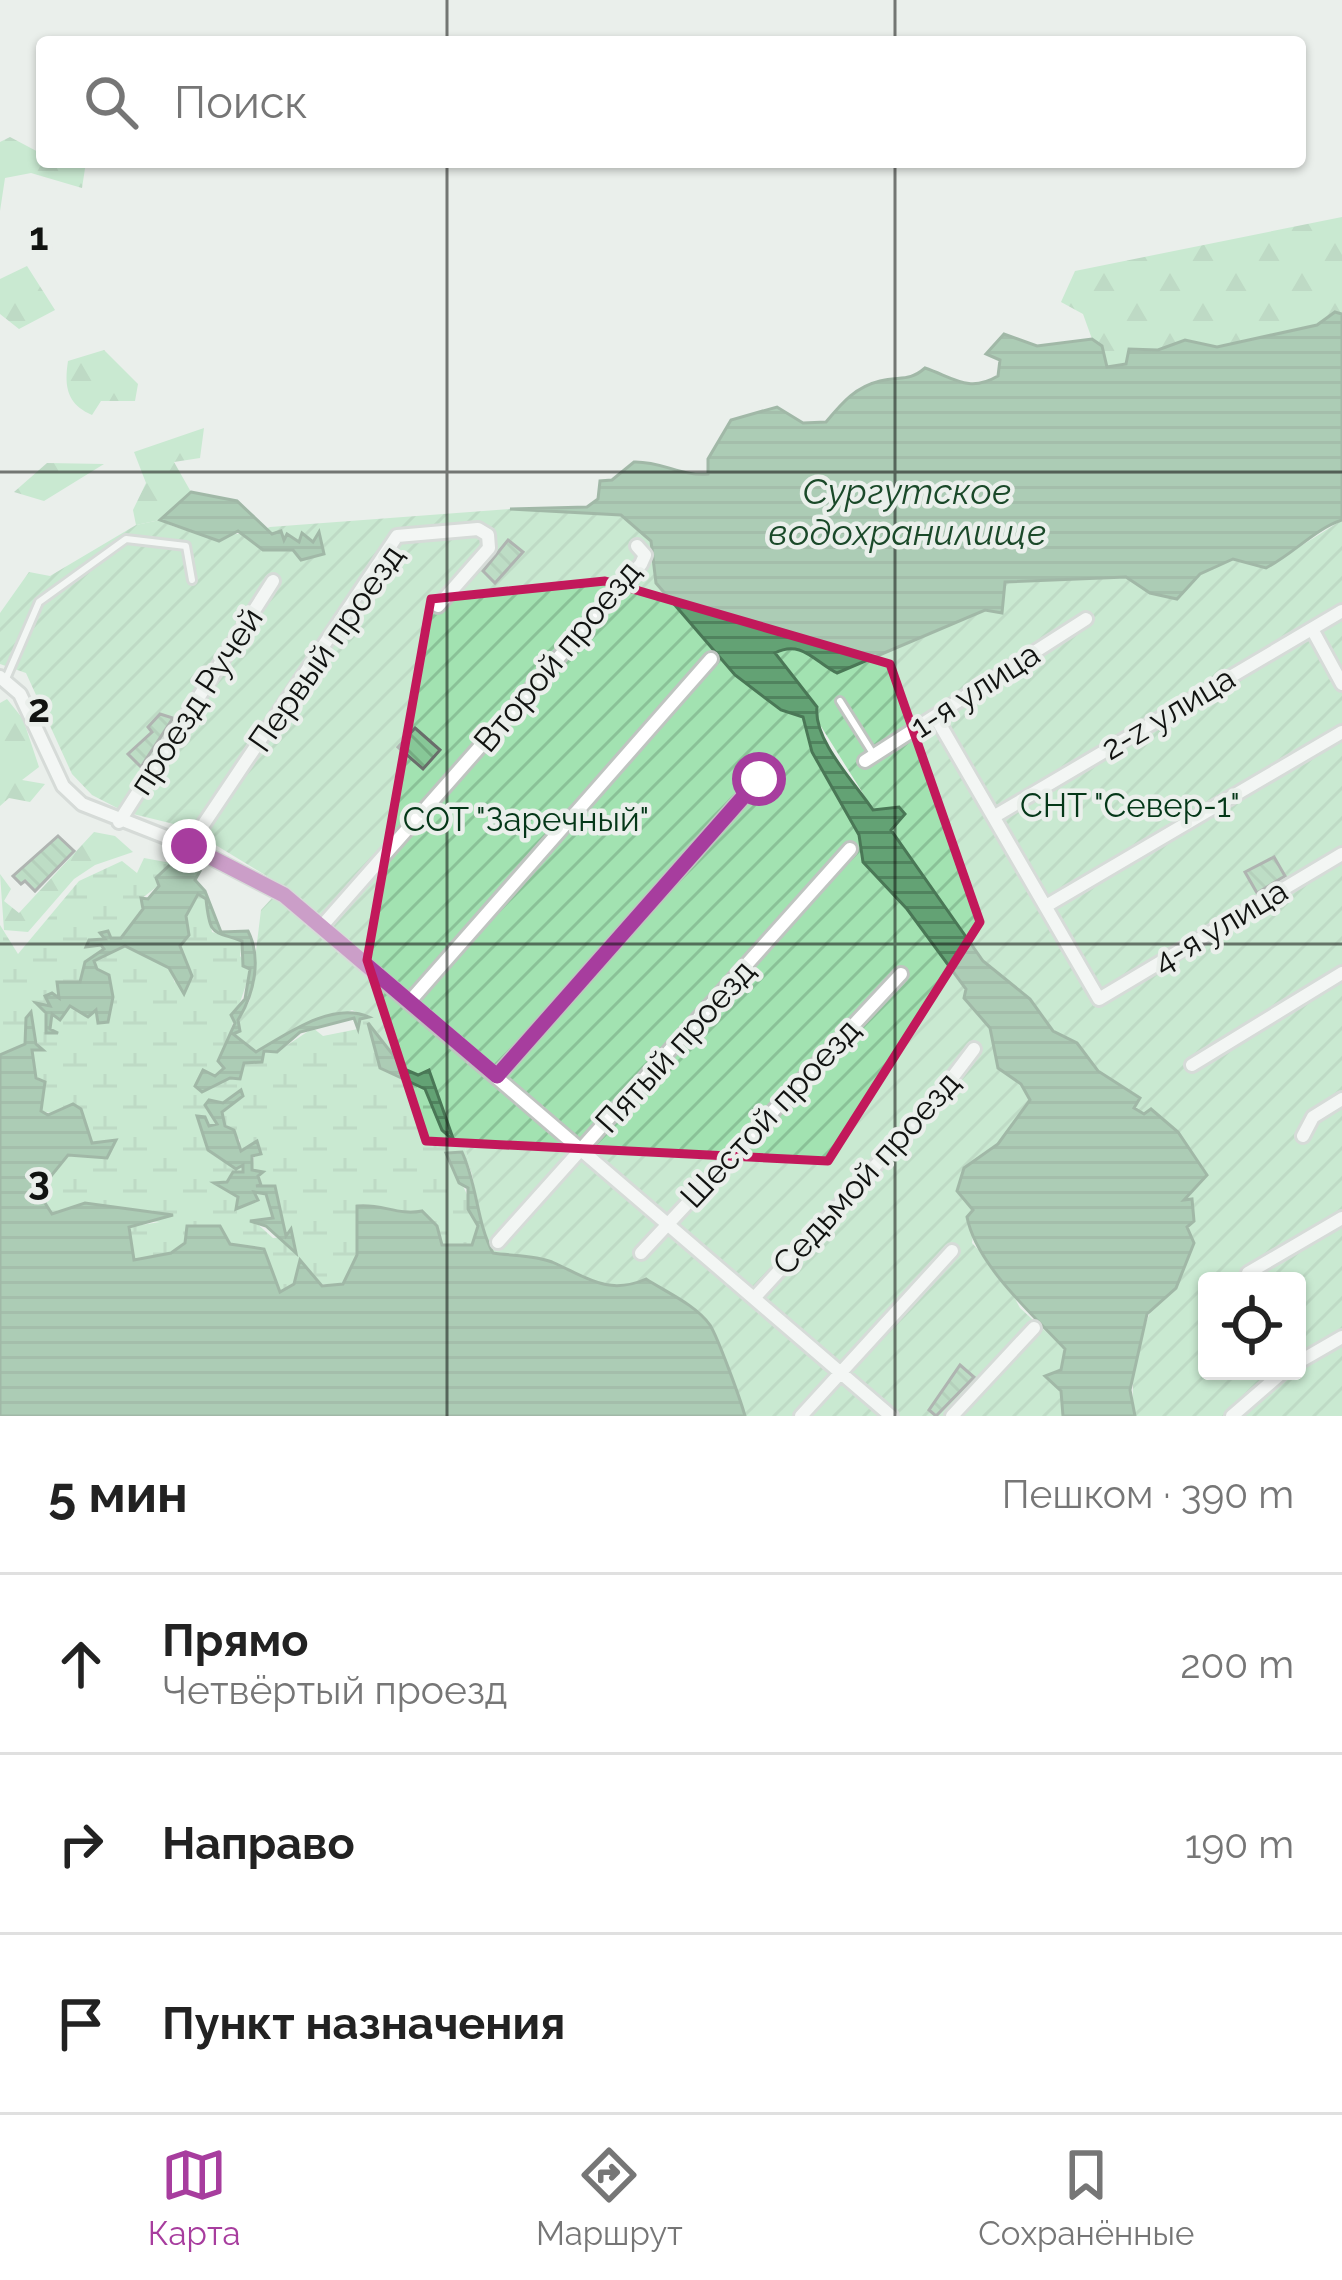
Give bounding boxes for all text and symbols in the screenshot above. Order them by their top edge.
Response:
search box [36,36,1306,168]
icon: search [78,69,144,135]
text: Поиск [174,76,308,129]
text: 1 [29,213,49,259]
water label: Сургутское водохранилище [767,470,1047,553]
street label: Первый проезд [240,537,412,759]
street label: Второй проезд [466,552,648,760]
street label: проезд Ручей [121,600,271,802]
street label: 1-я улица [903,634,1047,746]
street label: 2-z улица [1094,658,1242,768]
text: 2 [28,685,50,731]
route start [732,752,786,806]
park label: СНТ "Север-1" [1020,786,1240,825]
park label: СОТ "Заречный" [403,800,649,839]
route end [162,819,216,873]
street label: 4-я улица [1146,871,1294,981]
street label: Пятый проезд [587,952,763,1140]
street label: Шестой проезд [672,1010,868,1216]
street label: Седьмой проезд [764,1063,968,1283]
text: 3 [28,1157,50,1203]
map controls [1198,1272,1306,1380]
button: locate [1198,1272,1306,1380]
text: 5 мин [48,1464,188,1524]
text: Пешком · 390 m [1002,1471,1294,1517]
text: Прямо [162,1614,309,1667]
icon: ahead [48,1631,114,1697]
text: 200 m [1180,1641,1294,1687]
text: Четвёртый проезд [162,1667,507,1713]
icon: right [48,1811,114,1877]
text: Направо [162,1817,355,1870]
text: 190 m [1185,1821,1294,1867]
icon: arrive [48,1991,114,2057]
text: Пункт назначения [162,1997,565,2050]
tab: Карта [148,2142,241,2253]
tab: Маршрут [536,2142,683,2253]
tab: Сохранённые [978,2142,1194,2253]

